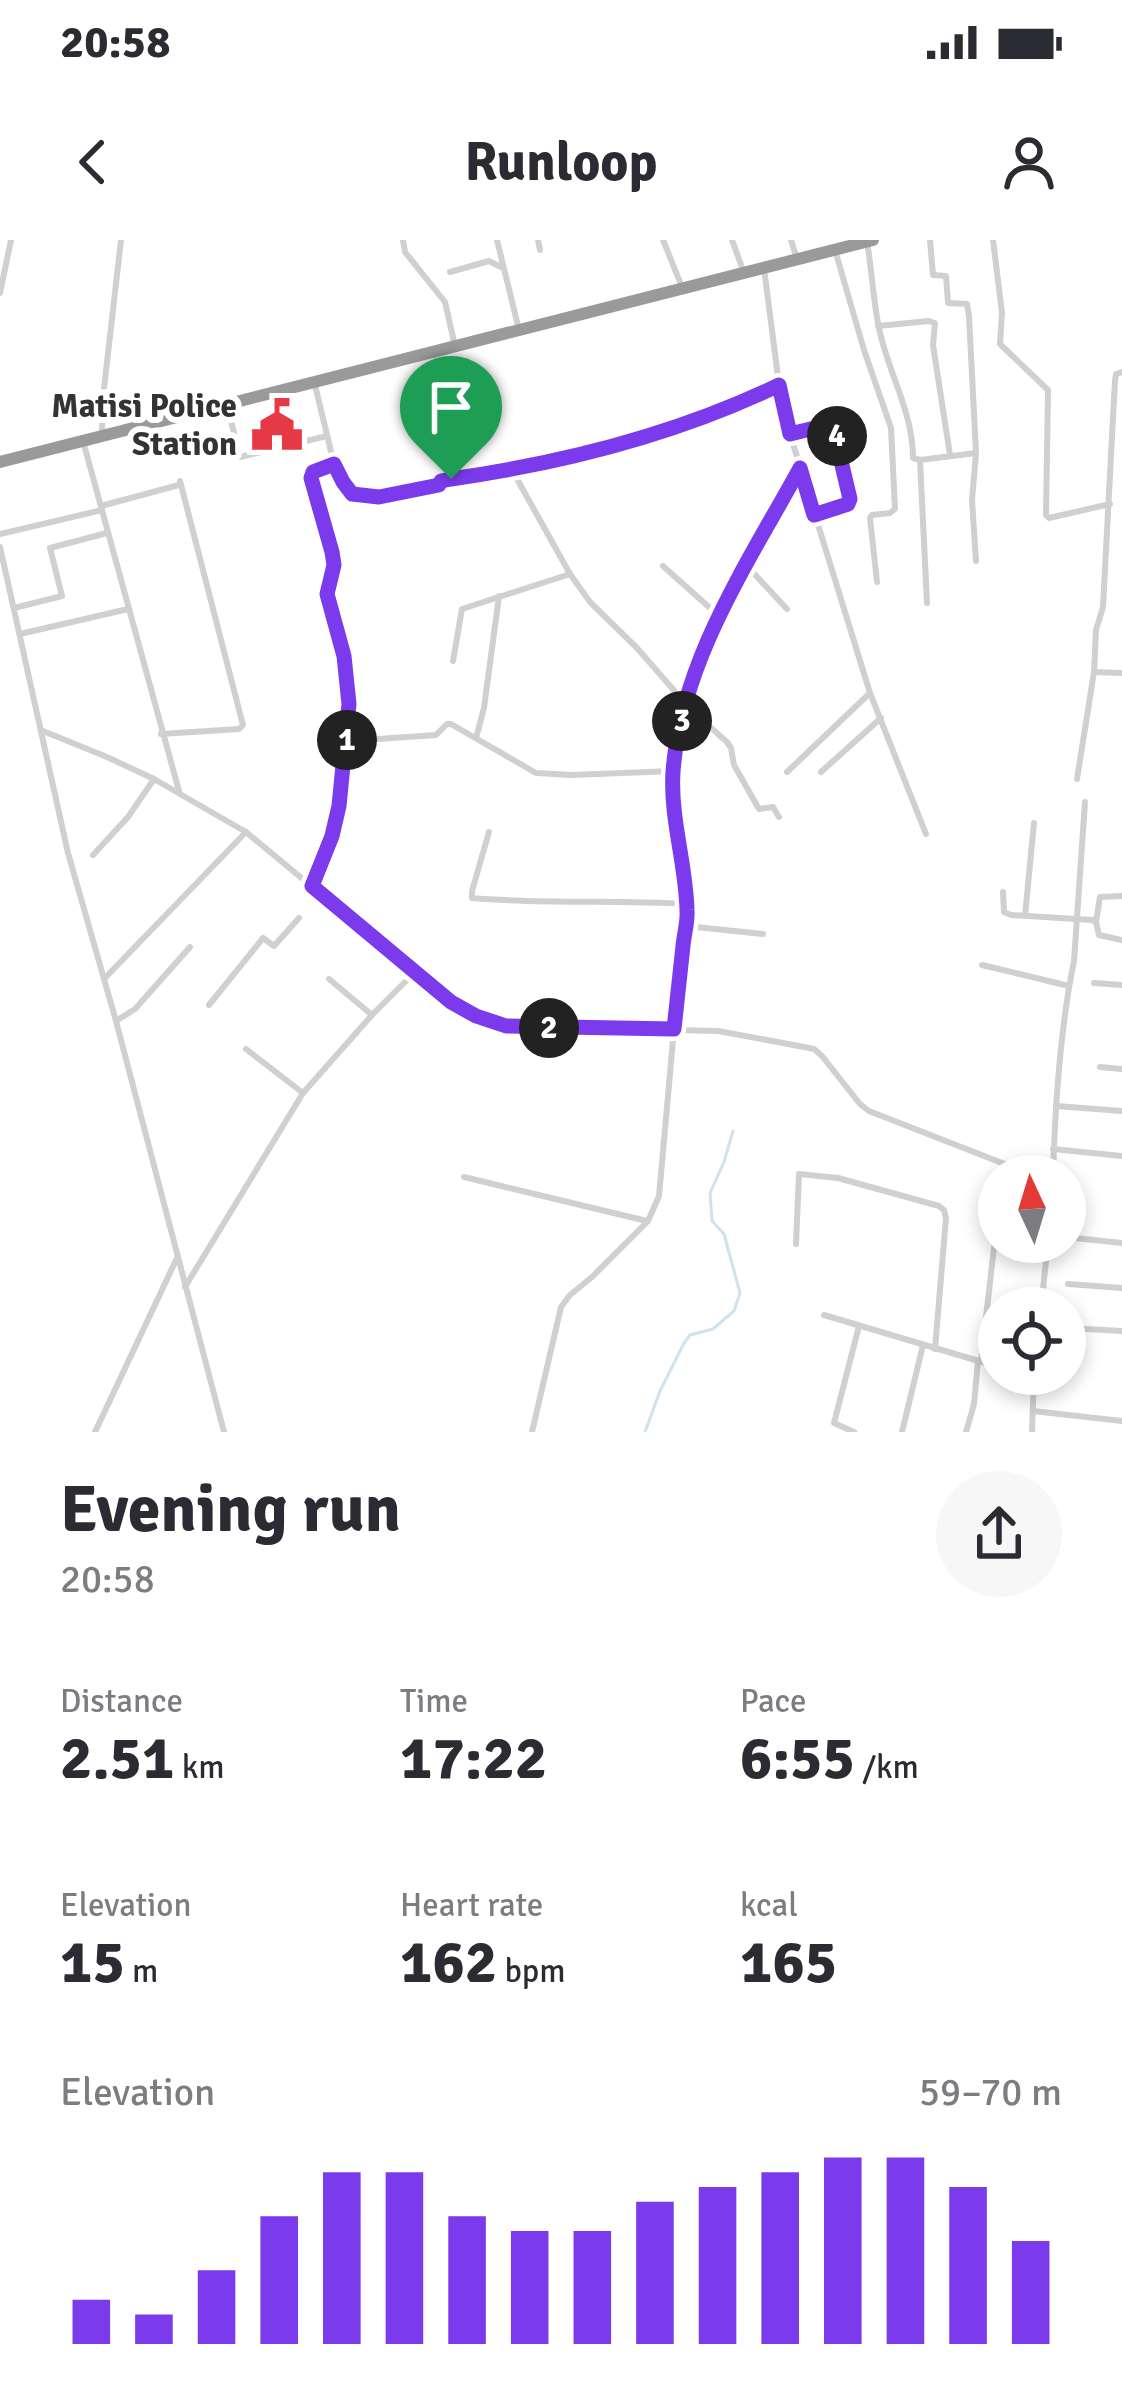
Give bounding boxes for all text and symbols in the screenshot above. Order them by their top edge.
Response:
text: 20:58 [60,15,170,70]
icon: back [60,129,126,195]
text: Runloop [464,129,658,196]
icon: person [996,129,1062,195]
pin [400,356,502,479]
icon: arrive [418,374,484,440]
place label: Matisi Police Station [51,386,237,465]
public building icon: Matisi Police Station [248,396,306,454]
pin: 4 [807,406,867,466]
text: 4 [828,415,846,456]
pin: 3 [652,691,712,751]
text: 3 [673,700,691,741]
pin: 1 [317,710,377,770]
text: 1 [338,719,356,760]
pin: 2 [519,998,579,1058]
text: 2 [540,1007,558,1048]
north arrow [978,1155,1086,1263]
map controls [978,1155,1086,1395]
button: locate [978,1287,1086,1395]
text: Evening run [60,1469,401,1550]
button: share [936,1471,1062,1597]
text: 20:58 [60,1555,155,1603]
text: Distance [60,1681,183,1722]
text: Time [400,1681,468,1722]
text: Pace [740,1681,806,1722]
text: 2.51 [60,1722,174,1796]
text: 17:22 [400,1722,547,1796]
text: 6:55 [740,1722,855,1796]
text: km [174,1747,225,1788]
text: /km [855,1747,919,1788]
text: Elevation [60,1885,191,1926]
text: Heart rate [400,1885,543,1926]
text: kcal [740,1885,798,1926]
text: 15 [60,1926,125,2000]
text: 162 [400,1926,497,2000]
text: 165 [740,1926,837,2000]
text: m [125,1951,158,1992]
text: bpm [497,1951,566,1992]
text: Elevation [60,2068,215,2116]
text: 59–70 m [919,2068,1062,2116]

